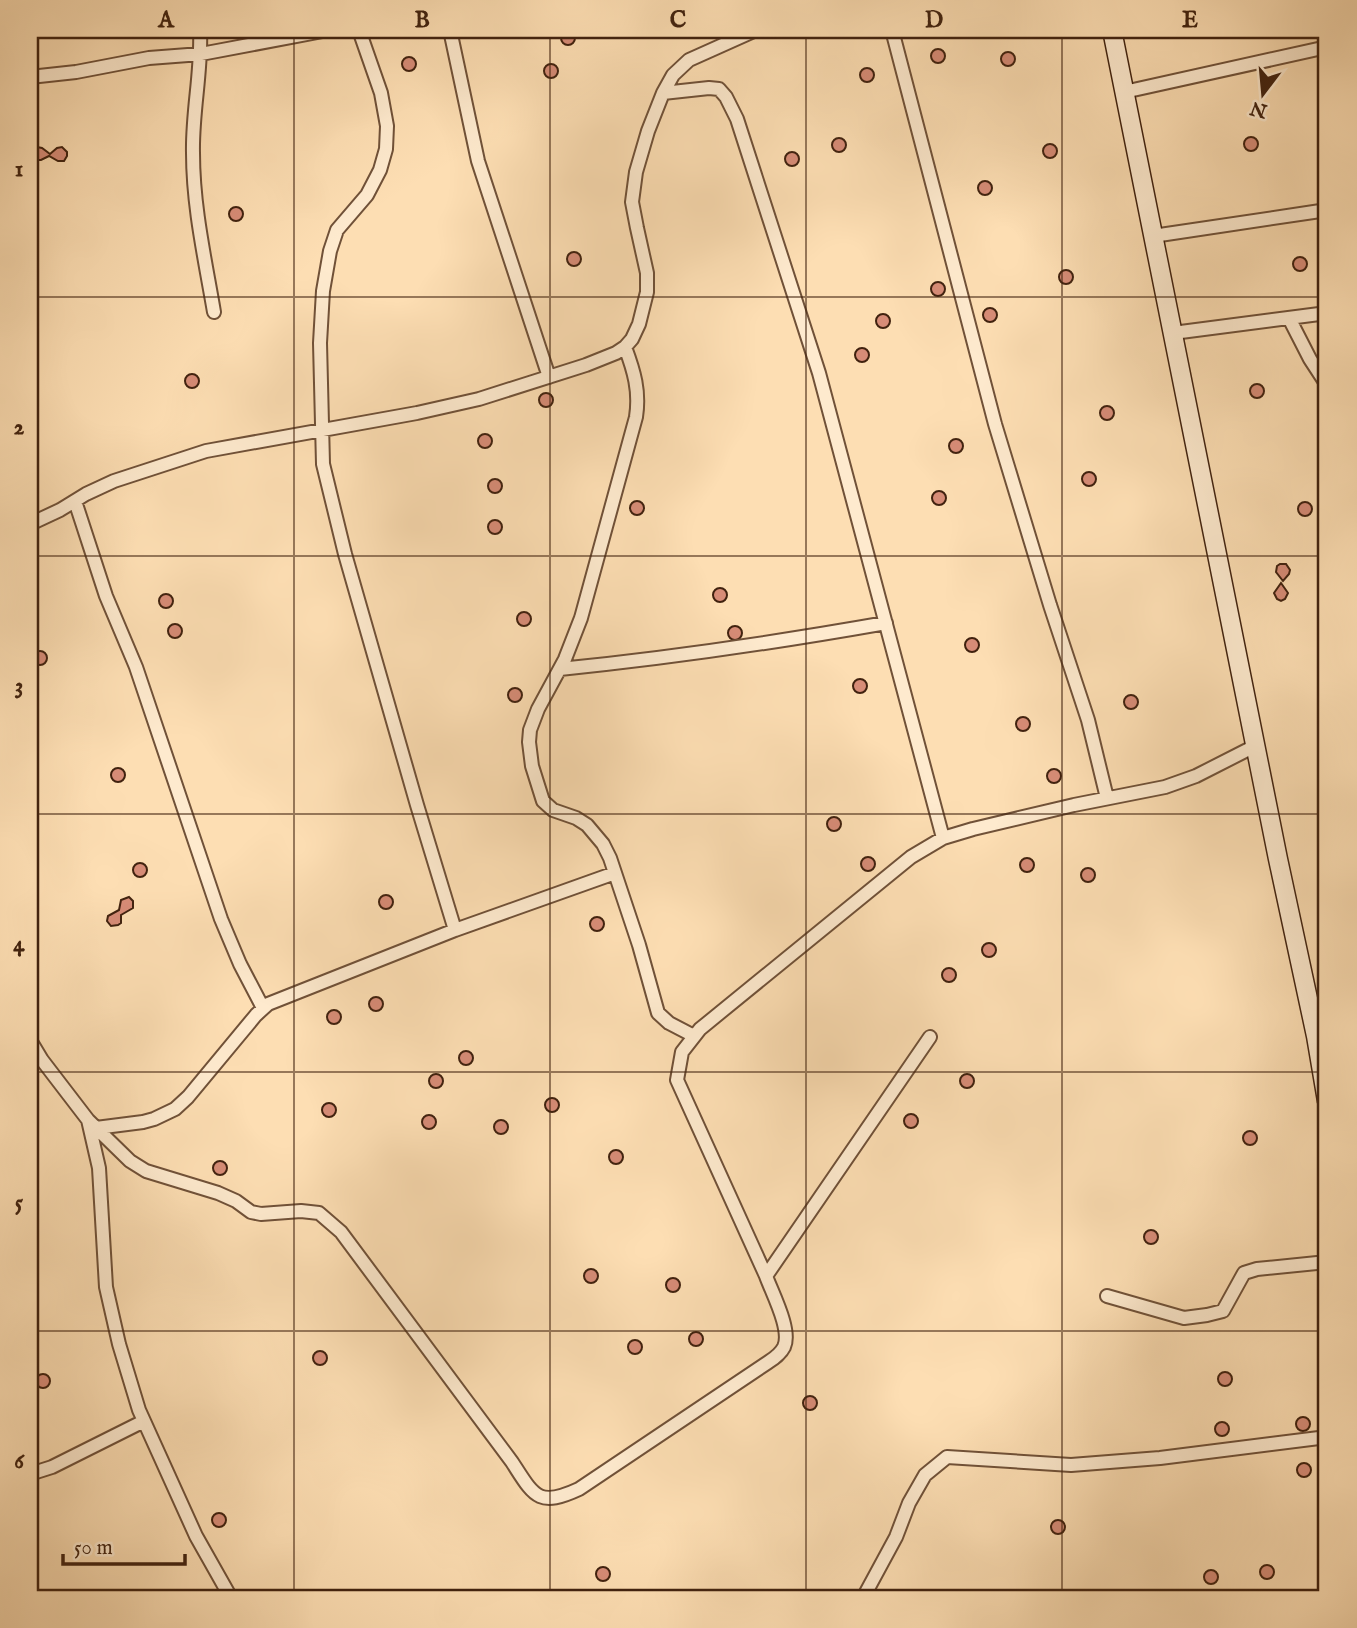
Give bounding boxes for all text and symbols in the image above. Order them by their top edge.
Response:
text: A [157,6,175,35]
text: B [414,6,430,35]
text: C [670,6,687,35]
text: D [925,6,943,35]
text: E [1182,6,1198,35]
north arrow [1228,60,1298,130]
text: N [1247,94,1271,122]
text: 1 [15,155,23,184]
text: 2 [14,413,25,442]
text: 3 [15,672,23,701]
text: 4 [13,930,25,959]
text: 5 [15,1189,24,1218]
text: 6 [14,1447,25,1476]
scale bar [63,1523,186,1567]
text: 50 m [74,1535,113,1562]

